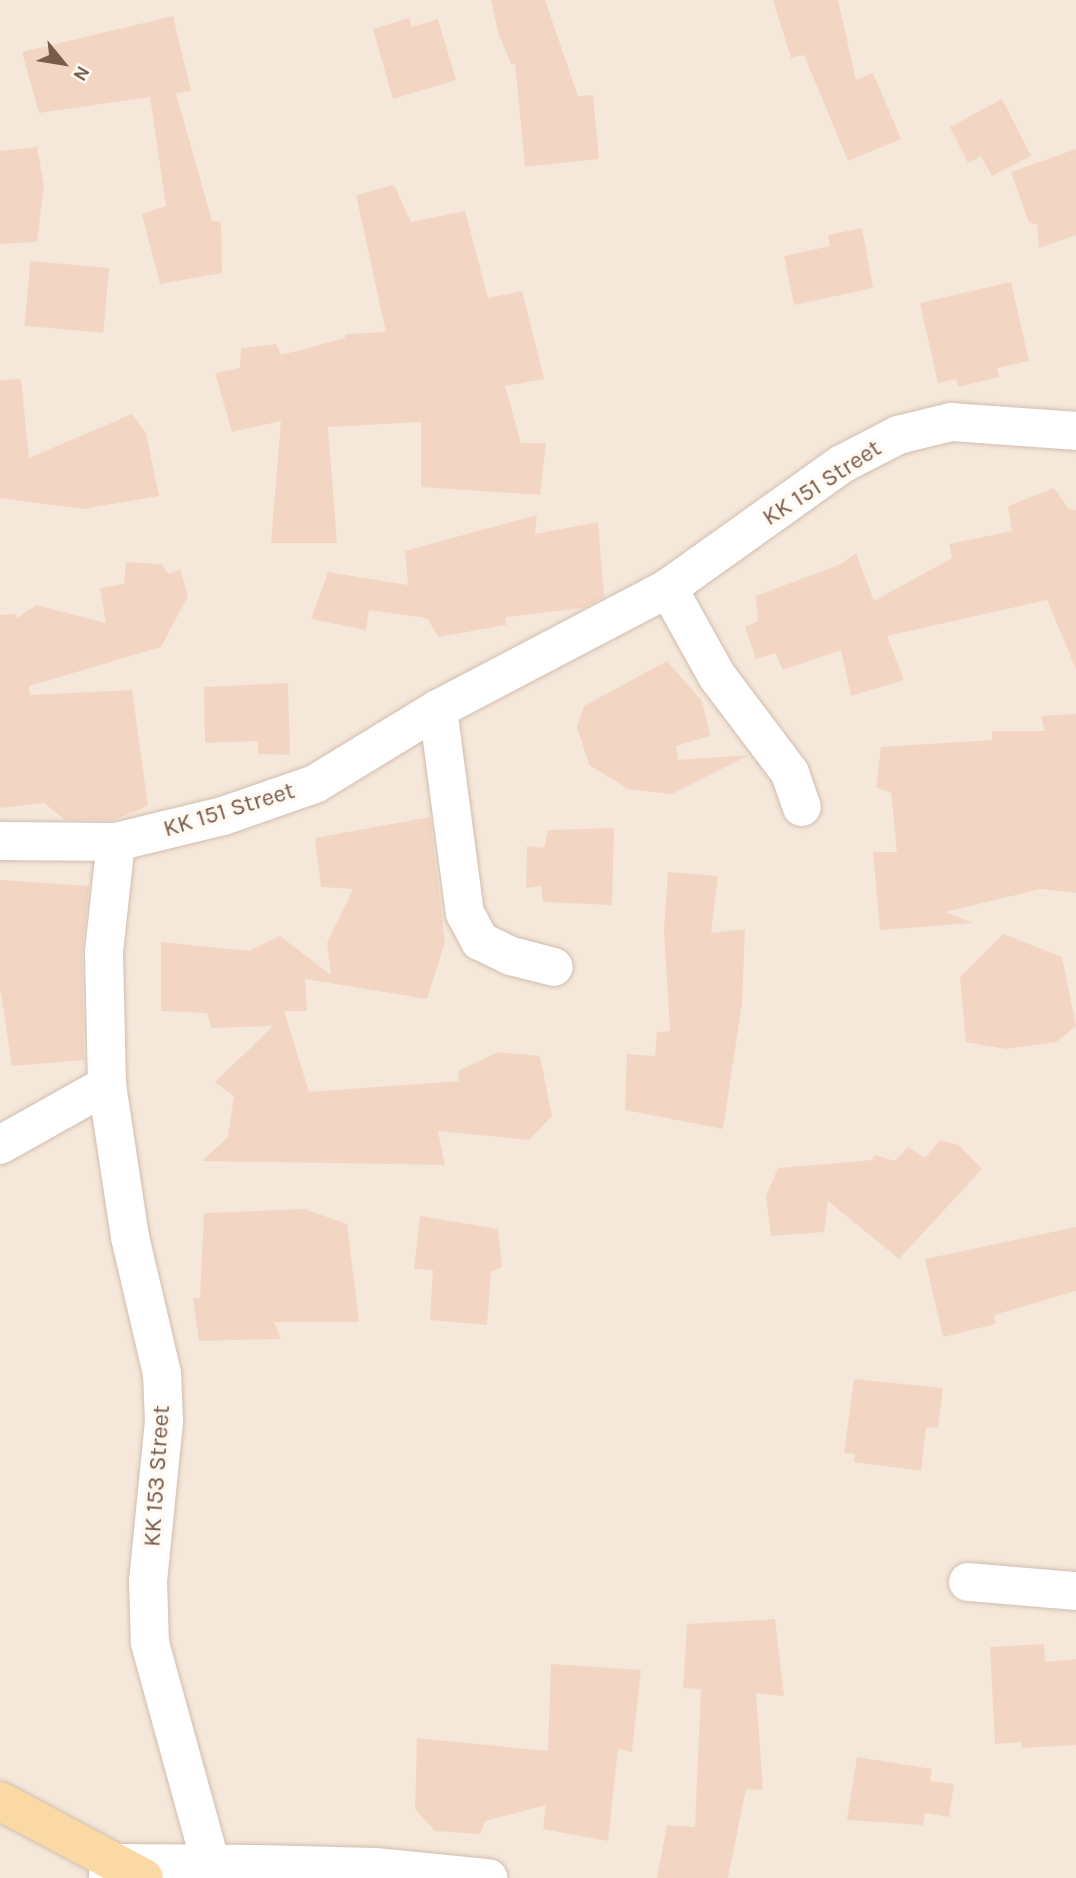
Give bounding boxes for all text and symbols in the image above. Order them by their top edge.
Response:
north arrow [28,28,98,98]
text: N [68,62,94,85]
street label: KK 151 Street [757,434,887,532]
street label: KK 151 Street [160,776,298,844]
street label: KK 153 Street [138,1404,176,1548]

